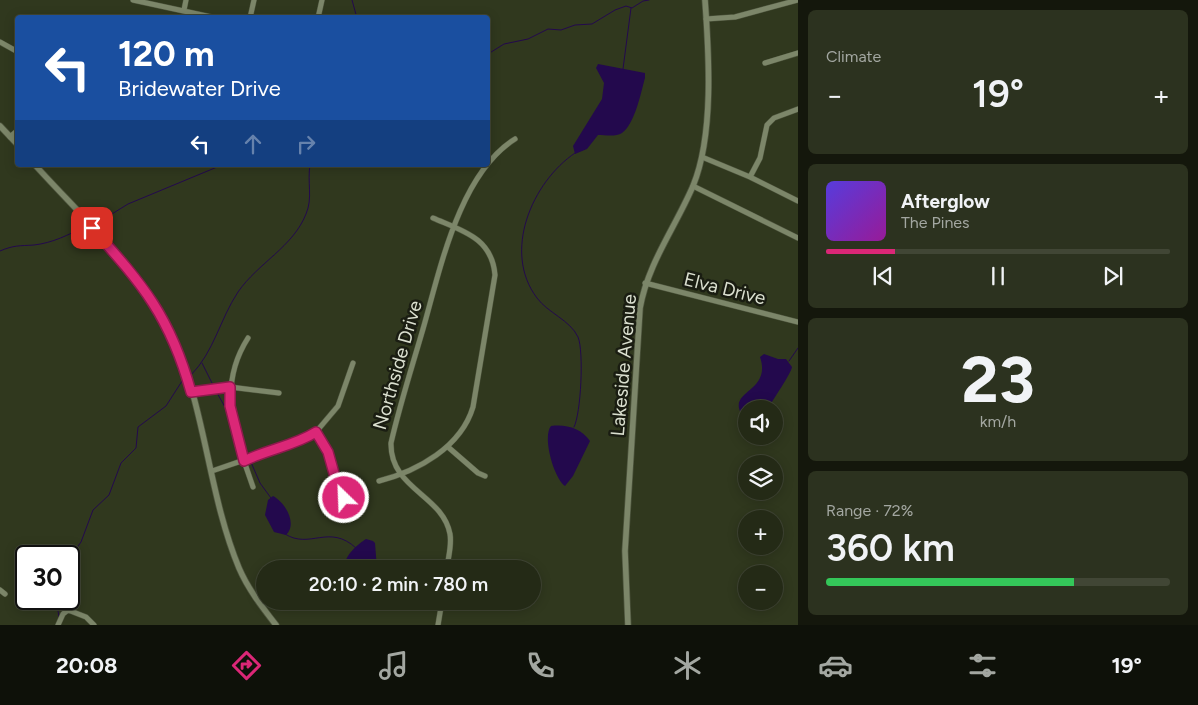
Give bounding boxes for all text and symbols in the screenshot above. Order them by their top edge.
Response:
text: 120 m [118,33,215,75]
icon: left [35,35,100,100]
text: Climate [826,47,881,66]
text: 19° [972,71,1024,117]
text: Bridewater Drive [118,75,281,102]
text: − [826,78,843,112]
text: + [1153,78,1170,112]
icon: left [186,130,214,158]
icon: ahead [239,130,267,158]
icon: right [292,130,320,158]
text: Afterglow [901,190,990,213]
pin [71,207,113,249]
text: The Pines [901,213,970,232]
icon: arrive [78,214,106,242]
icon: previous [869,262,897,290]
icon: pause [984,262,1012,290]
icon: next [1099,262,1127,290]
street label: Elva Drive [682,267,768,310]
street label: Lakeside Avenue [606,293,641,437]
street label: Northside Drive [368,298,427,432]
text: 23 [961,340,1035,418]
map controls [738,400,783,610]
button: sound [738,400,783,445]
text: km/h [980,412,1016,431]
button: layers [738,455,783,500]
position arrow [317,471,369,523]
text: Range · 72% [826,501,913,520]
button: + [738,510,783,555]
text: 360 km [826,525,955,571]
speed limit sign: 30 [15,545,80,610]
button: − [738,565,783,610]
text: 20:10 · 2 min · 780 m [309,573,488,596]
icon: directions [229,648,264,683]
icon: music [376,648,411,683]
icon: phone [523,648,558,683]
icon: climate [670,648,705,683]
icon: car [818,648,853,683]
icon: filters [965,648,1000,683]
text: 20:08 [56,652,117,679]
text: 19° [1112,652,1142,679]

